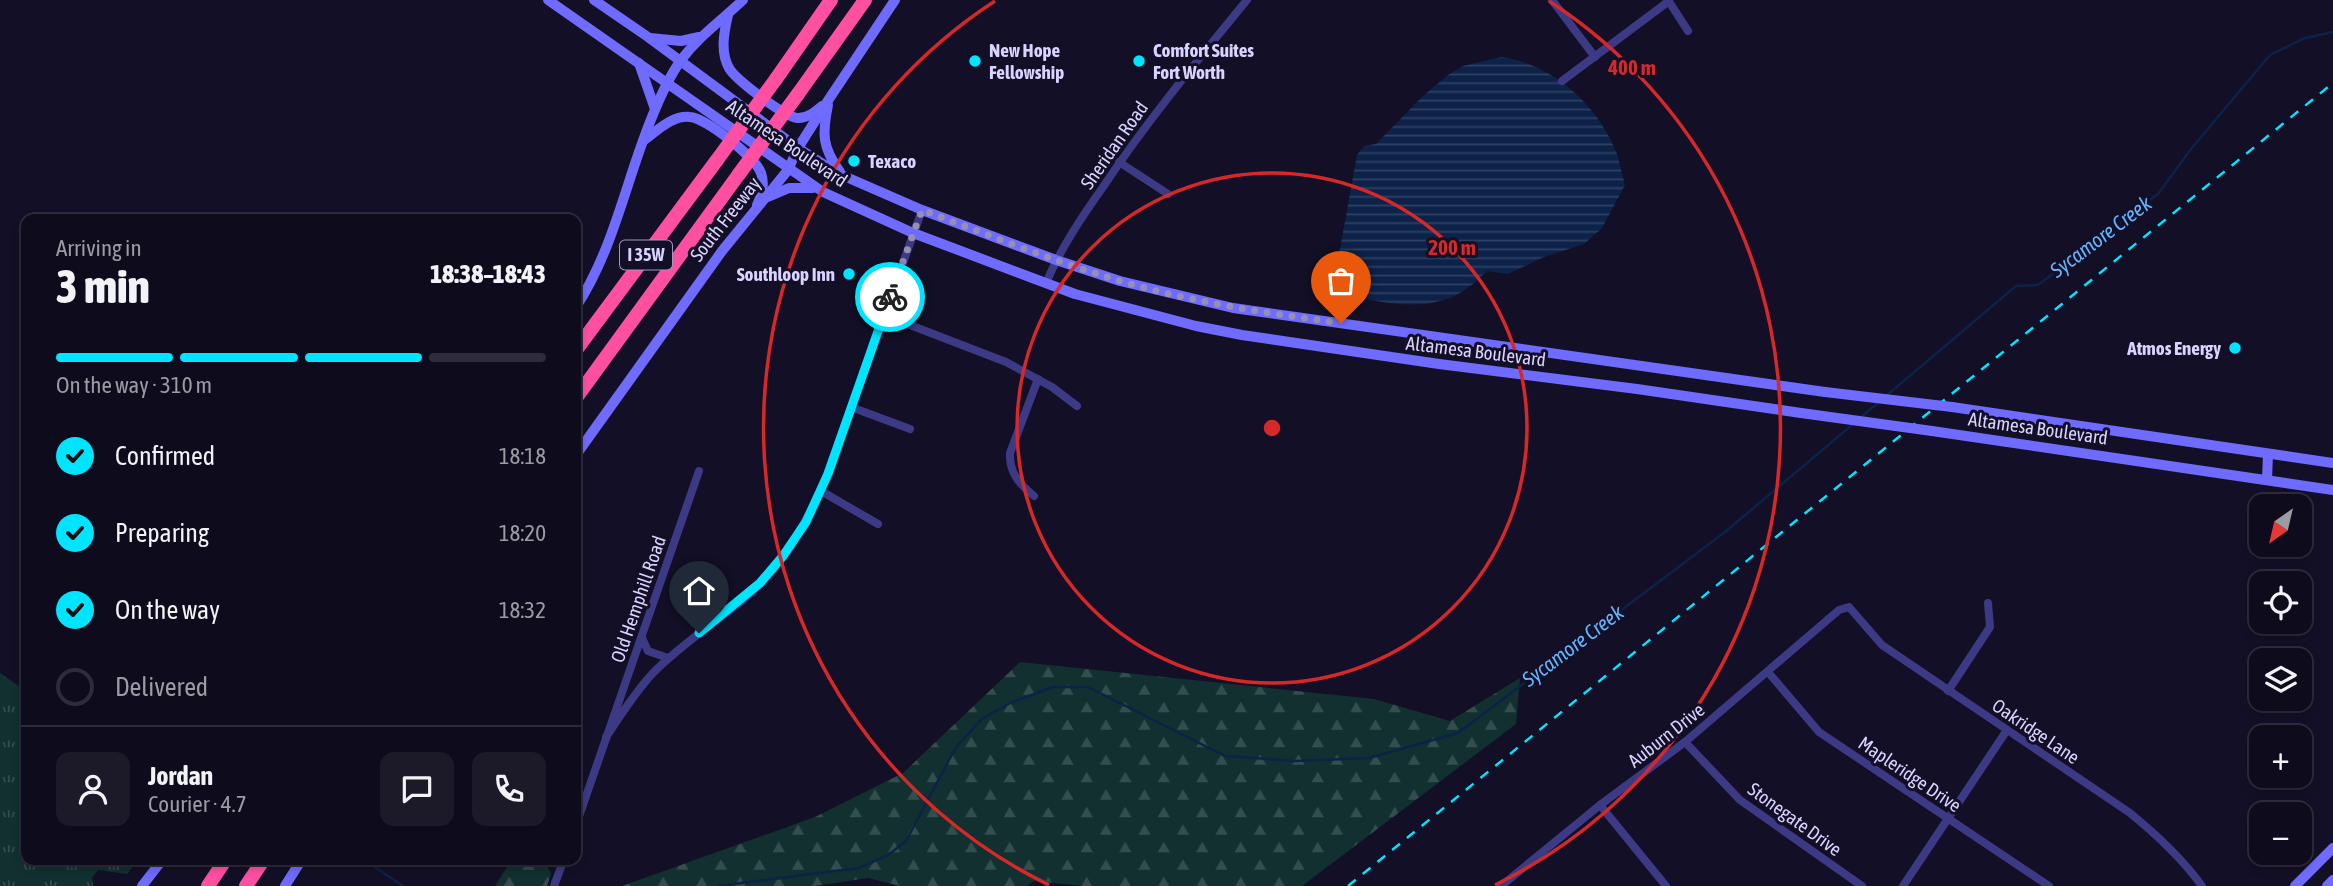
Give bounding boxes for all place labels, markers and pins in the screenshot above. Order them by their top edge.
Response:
place label: New Hope Fellowship [989,39,1064,83]
place label: Comfort Suites Fort Worth [1153,39,1254,83]
marker: New Hope Fellowship [967,53,983,69]
marker: Comfort Suites Fort Worth [1131,53,1147,69]
place label: Texaco [868,150,916,172]
marker: Texaco [846,153,862,169]
pin [1311,251,1371,323]
place label: Southloop Inn [737,263,835,285]
marker: Southloop Inn [841,266,857,282]
place label: Atmos Energy [2126,337,2221,359]
marker: Atmos Energy [2227,340,2243,356]
centre of rings [1260,416,1284,440]
pin [669,561,729,633]

